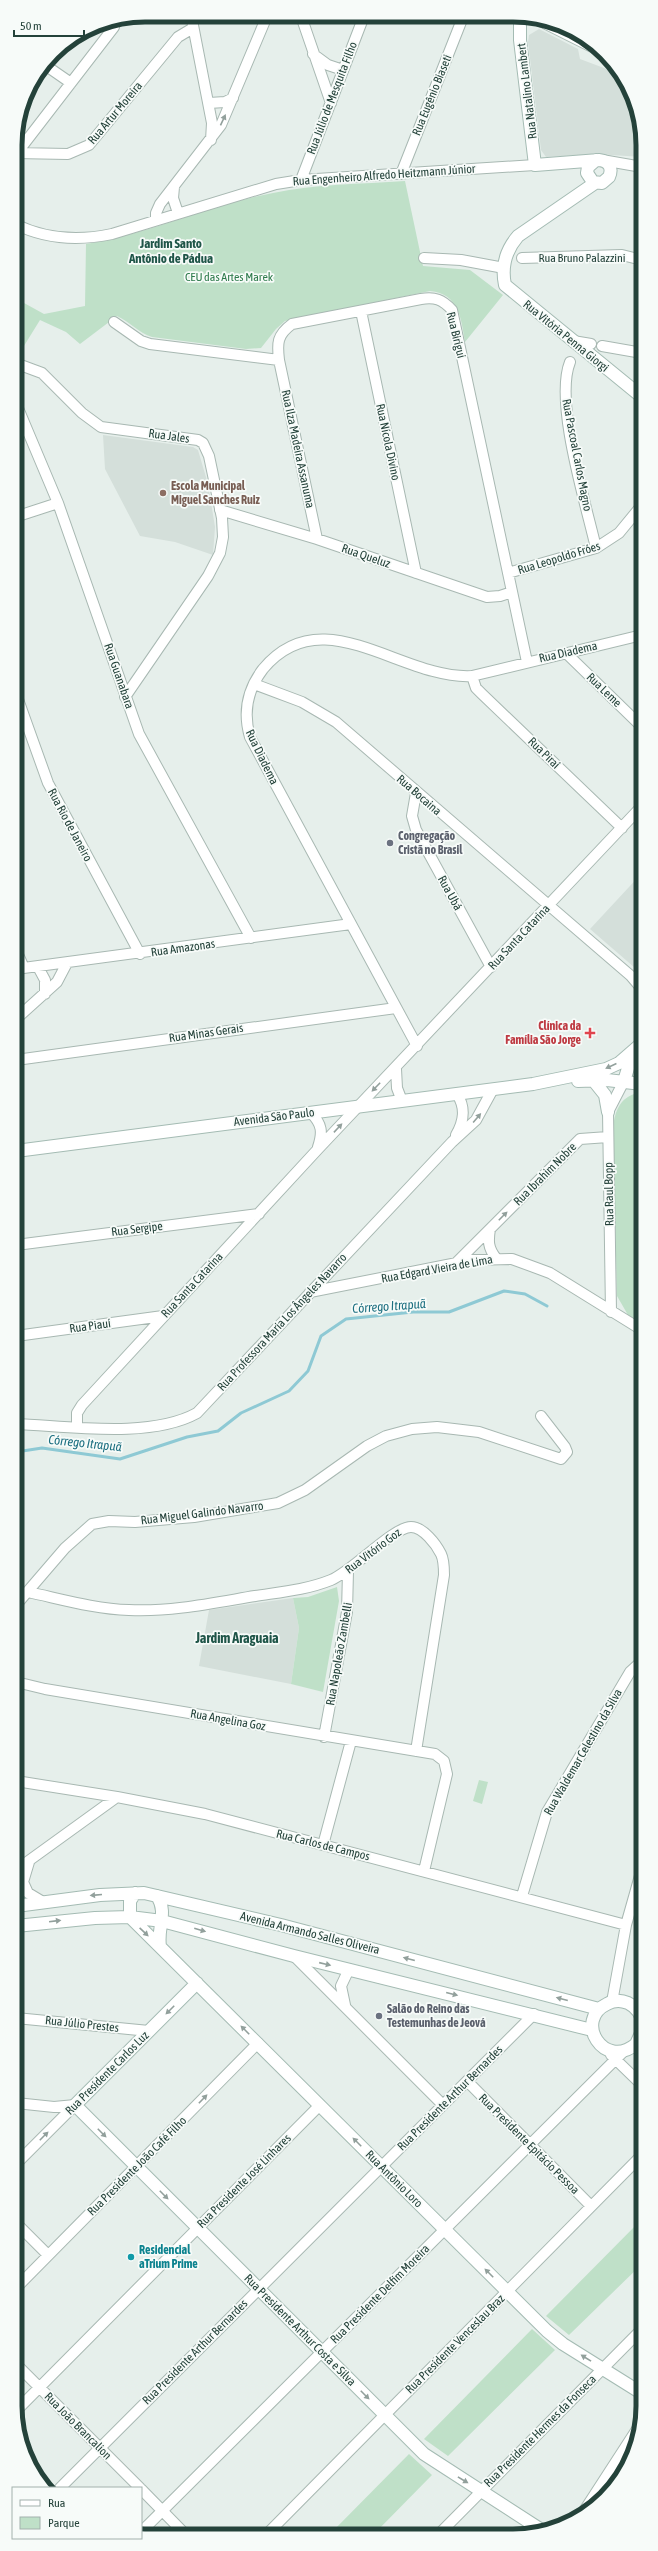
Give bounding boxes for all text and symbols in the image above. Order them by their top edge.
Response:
scale bar [14,12,84,38]
text: 50 m [20,19,42,33]
street label: Rua Júlio de Mesquita Filho [304,39,360,156]
street label: Rua Natalino Lambert [514,42,540,140]
street label: Rua Eugênio Biaseti [409,52,455,138]
street label: Rua Artur Moreira [85,79,145,147]
one-way arrow [220,114,226,126]
street label: Rua Engenheiro Alfredo Heitzmann Júnior [292,162,476,188]
district label: Jardim Santo Antônio de Pádua [128,236,213,266]
street label: Rua Bruno Palazzini [538,251,626,265]
park label: CEU das Artes Marek [185,270,274,284]
street label: Rua Vitória Penna Giorgi [520,297,612,375]
street label: Rua Birigui [443,310,469,360]
street label: Rua Ilza Madeira Assanuma [279,389,317,509]
street label: Rua Pascoal Carlos Magno [559,398,595,513]
street label: Rua Nícola Divino [373,402,403,482]
street label: Rua Jales [148,426,190,446]
place label: Escola Municipal Miguel Sanches Ruiz [171,479,261,507]
marker: Escola Municipal Miguel Sanches Ruiz [158,488,168,498]
street label: Rua Leopoldo Fróes [516,539,602,577]
street label: Rua Queluz [340,541,393,571]
street label: Rua Diadema [537,638,599,666]
street label: Rua Guanabara [101,641,137,711]
street label: Rua Leme [584,670,624,710]
street label: Rua Diadema [243,727,281,787]
street label: Rua Piraí [525,734,563,772]
street label: Rua Bocaina [394,772,444,818]
street label: Rua Rio de Janeiro [45,786,95,864]
place label: Congregação Cristã no Brasil [398,829,463,857]
marker: Congregação Cristã no Brasil [385,838,395,848]
street label: Rua Ubá [435,873,465,913]
street label: Rua Santa Catarina [485,902,553,972]
street label: Rua Amazonas [150,937,216,959]
place label: Clínica da Família São Jorge [505,1019,582,1047]
street label: Rua Minas Gerais [168,1021,244,1045]
marker: Clínica da Família São Jorge [584,1027,596,1039]
one-way arrow [605,1064,617,1070]
one-way arrow [371,1082,381,1092]
street label: Avenida São Paulo [233,1105,316,1129]
one-way arrow [472,1113,481,1124]
one-way arrow [333,1123,342,1132]
street label: Rua Ibrahim Nobre [511,1140,579,1208]
street label: Rua Raul Bopp [601,1162,617,1226]
one-way arrow [498,1211,508,1221]
street label: Rua Sergipe [110,1219,164,1239]
street label: Rua Santa Catarina [158,1250,226,1320]
street label: Rua Professora Maria Los Ângeles Navarro [214,1250,350,1394]
street label: Rua Edgard Vieira de Lima [380,1252,494,1286]
water label: Córrego Itrapuã [352,1296,426,1316]
street label: Rua Piauí [68,1316,112,1336]
water label: Córrego Itrapuã [48,1432,122,1454]
street label: Rua Miguel Galindo Navarro [140,1498,264,1527]
street label: Rua Vitório Goz [342,1525,404,1577]
street label: Rua Napoleão Zambelli [323,1601,355,1707]
district label: Jardim Araguaia [194,1630,279,1646]
street label: Rua Waldemar Celestino da Silva [541,1686,625,1818]
street label: Rua Angelina Goz [189,1706,267,1734]
street label: Rua Carlos de Campos [275,1827,371,1863]
one-way arrow [90,1892,102,1899]
street label: Avenida Armando Salles Oliveira [239,1909,381,1957]
one-way arrow [48,1918,61,1924]
one-way arrow [194,1927,206,1933]
one-way arrow [139,1928,150,1937]
one-way arrow [403,1955,415,1961]
one-way arrow [319,1961,331,1967]
one-way arrow [445,1992,458,1998]
one-way arrow [556,1995,568,2001]
place label: Salão do Reino das Testemunhas de Jeová [387,2002,486,2030]
one-way arrow [165,2005,175,2015]
marker: Salão do Reino das Testemunhas de Jeová [374,2011,384,2021]
street label: Rua Júlio Prestes [44,2013,120,2035]
one-way arrow [240,2025,250,2035]
street label: Rua Presidente Carlos Luz [62,2028,152,2118]
street label: Rua Presidente Arthur Bernardes [395,2043,505,2153]
street label: Rua Presidente Epitácio Pessoa [476,2091,582,2197]
one-way arrow [198,2094,208,2104]
street label: Rua Presidente João Café Filho [85,2113,190,2218]
one-way arrow [97,2128,107,2138]
one-way arrow [39,2131,49,2141]
street label: Rua Presidente José Linhares [194,2131,294,2231]
one-way arrow [352,2137,362,2147]
street label: Rua Antônio Loro [363,2148,426,2211]
one-way arrow [159,2190,169,2200]
street label: Rua Presidente Delfim Moreira [328,2242,432,2346]
place label: Residencial aTrium Prime [139,2243,198,2271]
marker: Residencial aTrium Prime [126,2252,136,2262]
one-way arrow [484,2268,494,2278]
street label: Rua Presidente Arthur Costa e Silva [241,2271,359,2389]
street label: Rua Presidente Venceslau Braz [403,2291,508,2396]
street label: Rua Presidente Arthur Bernardes [140,2297,250,2407]
one-way arrow [580,2355,592,2362]
street label: Rua Presidente Hermes da Fonseca [481,2372,599,2490]
street label: Rua João Brancalion [42,2390,114,2462]
one-way arrow [360,2390,370,2400]
one-way arrow [457,2476,469,2483]
legend [12,2487,142,2539]
text: Rua [48,2496,65,2510]
text: Parque [48,2516,80,2530]

